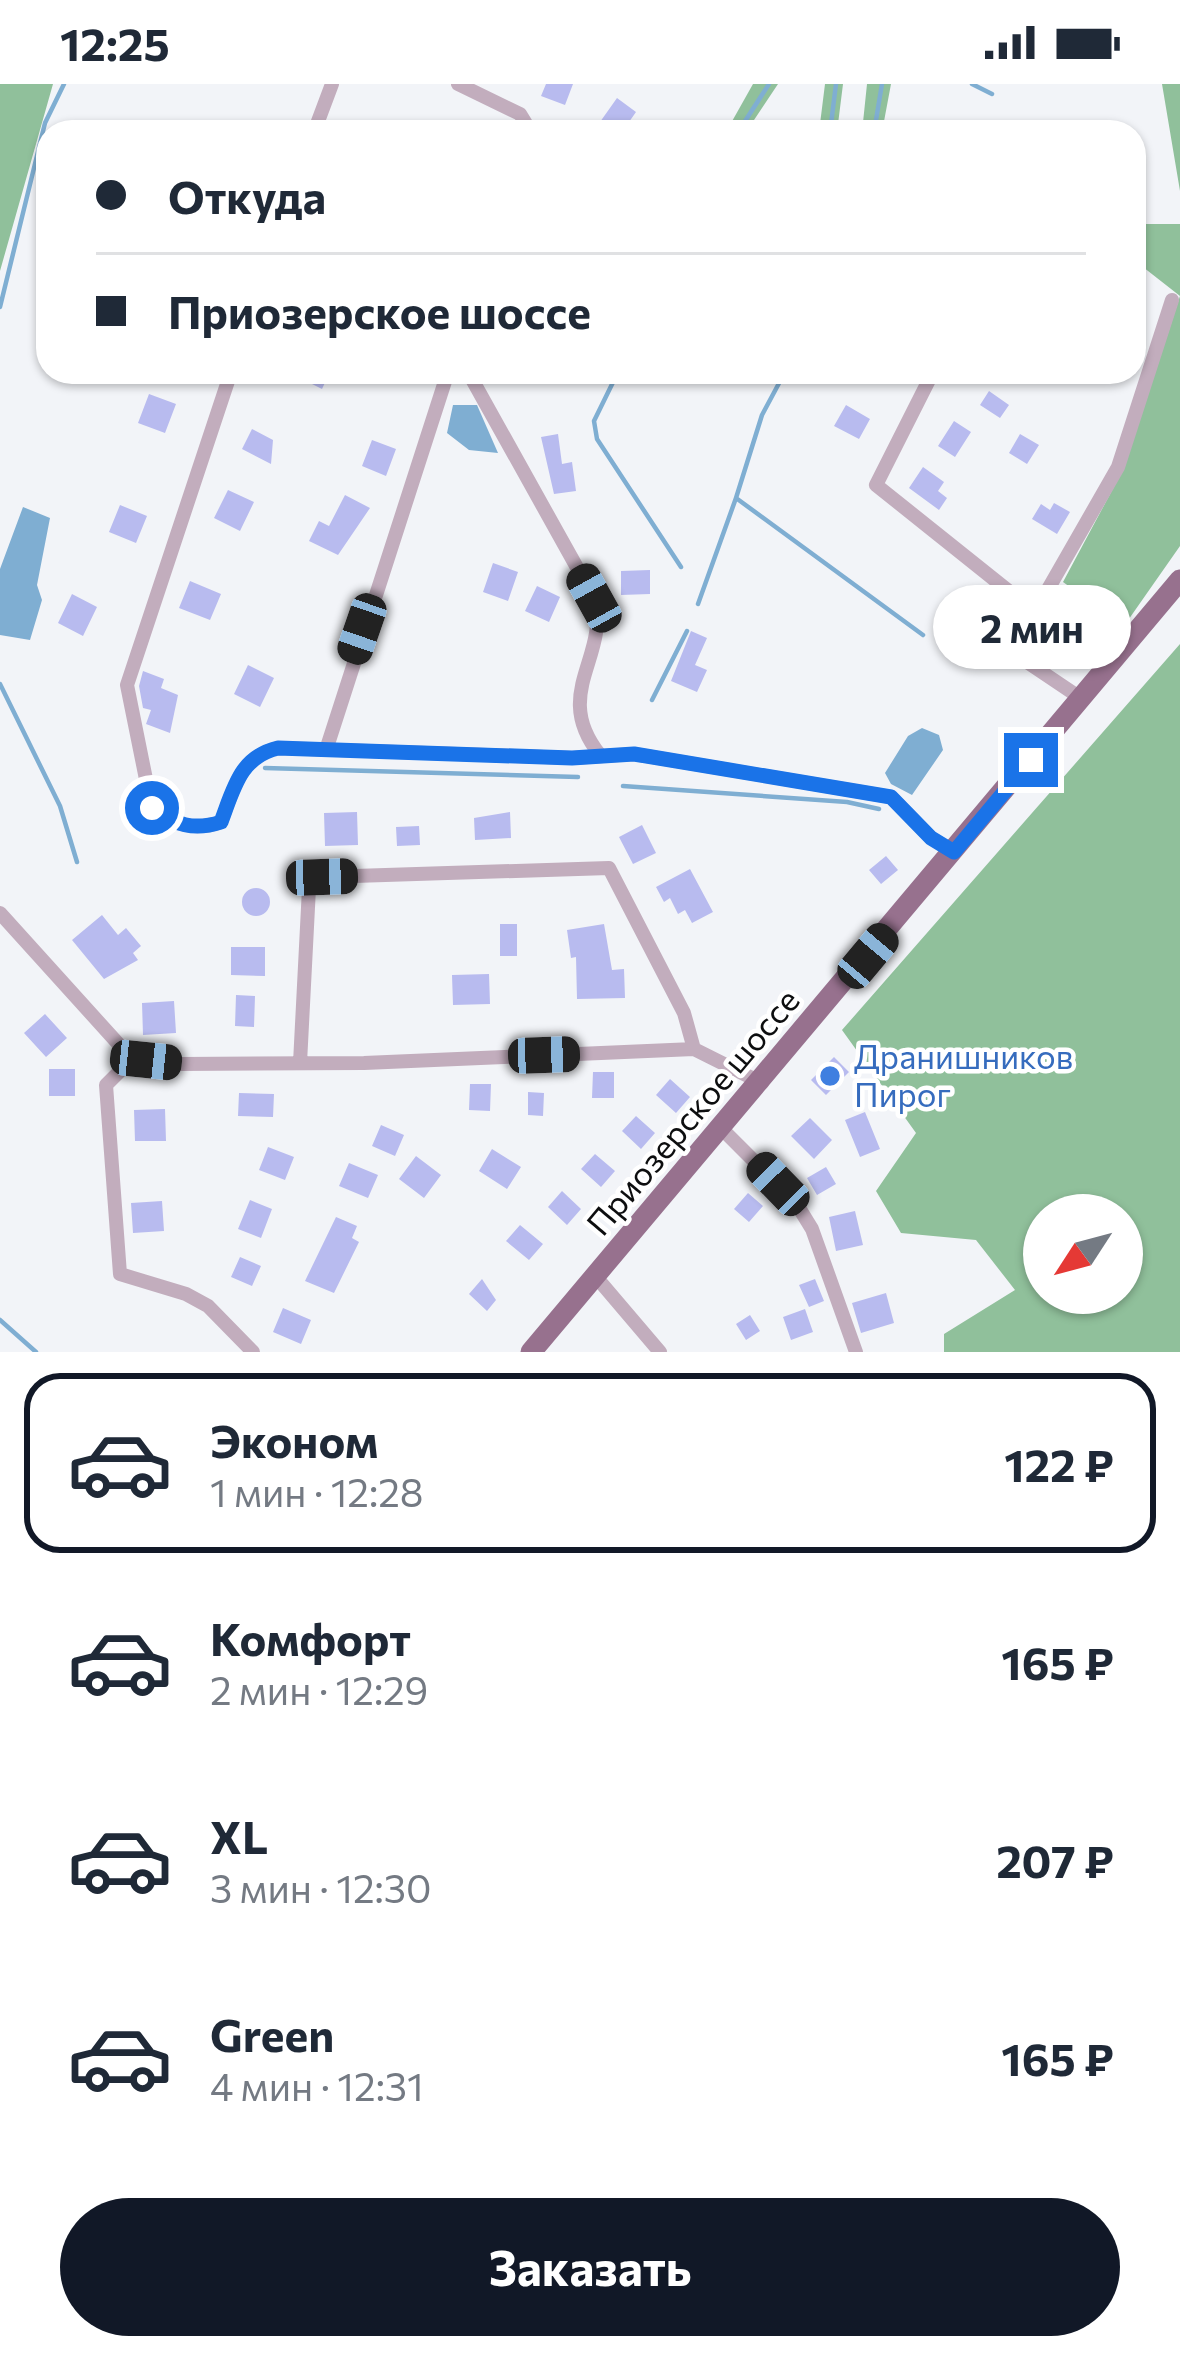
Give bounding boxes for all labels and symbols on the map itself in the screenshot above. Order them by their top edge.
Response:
car [561,558,627,638]
callout: 2 мин [932,586,1130,670]
car [333,589,391,669]
route end [1004,733,1058,787]
route start [125,781,179,835]
car [285,858,359,896]
car [831,917,905,995]
street label: Приозерское шоссе [577,979,807,1243]
place label: Дранишников Пирог [854,1035,1073,1114]
car [507,1036,581,1074]
car [108,1038,184,1082]
marker: Дранишников Пирог [817,1063,843,1089]
car [740,1146,816,1222]
north arrow [1023,1194,1143,1314]

